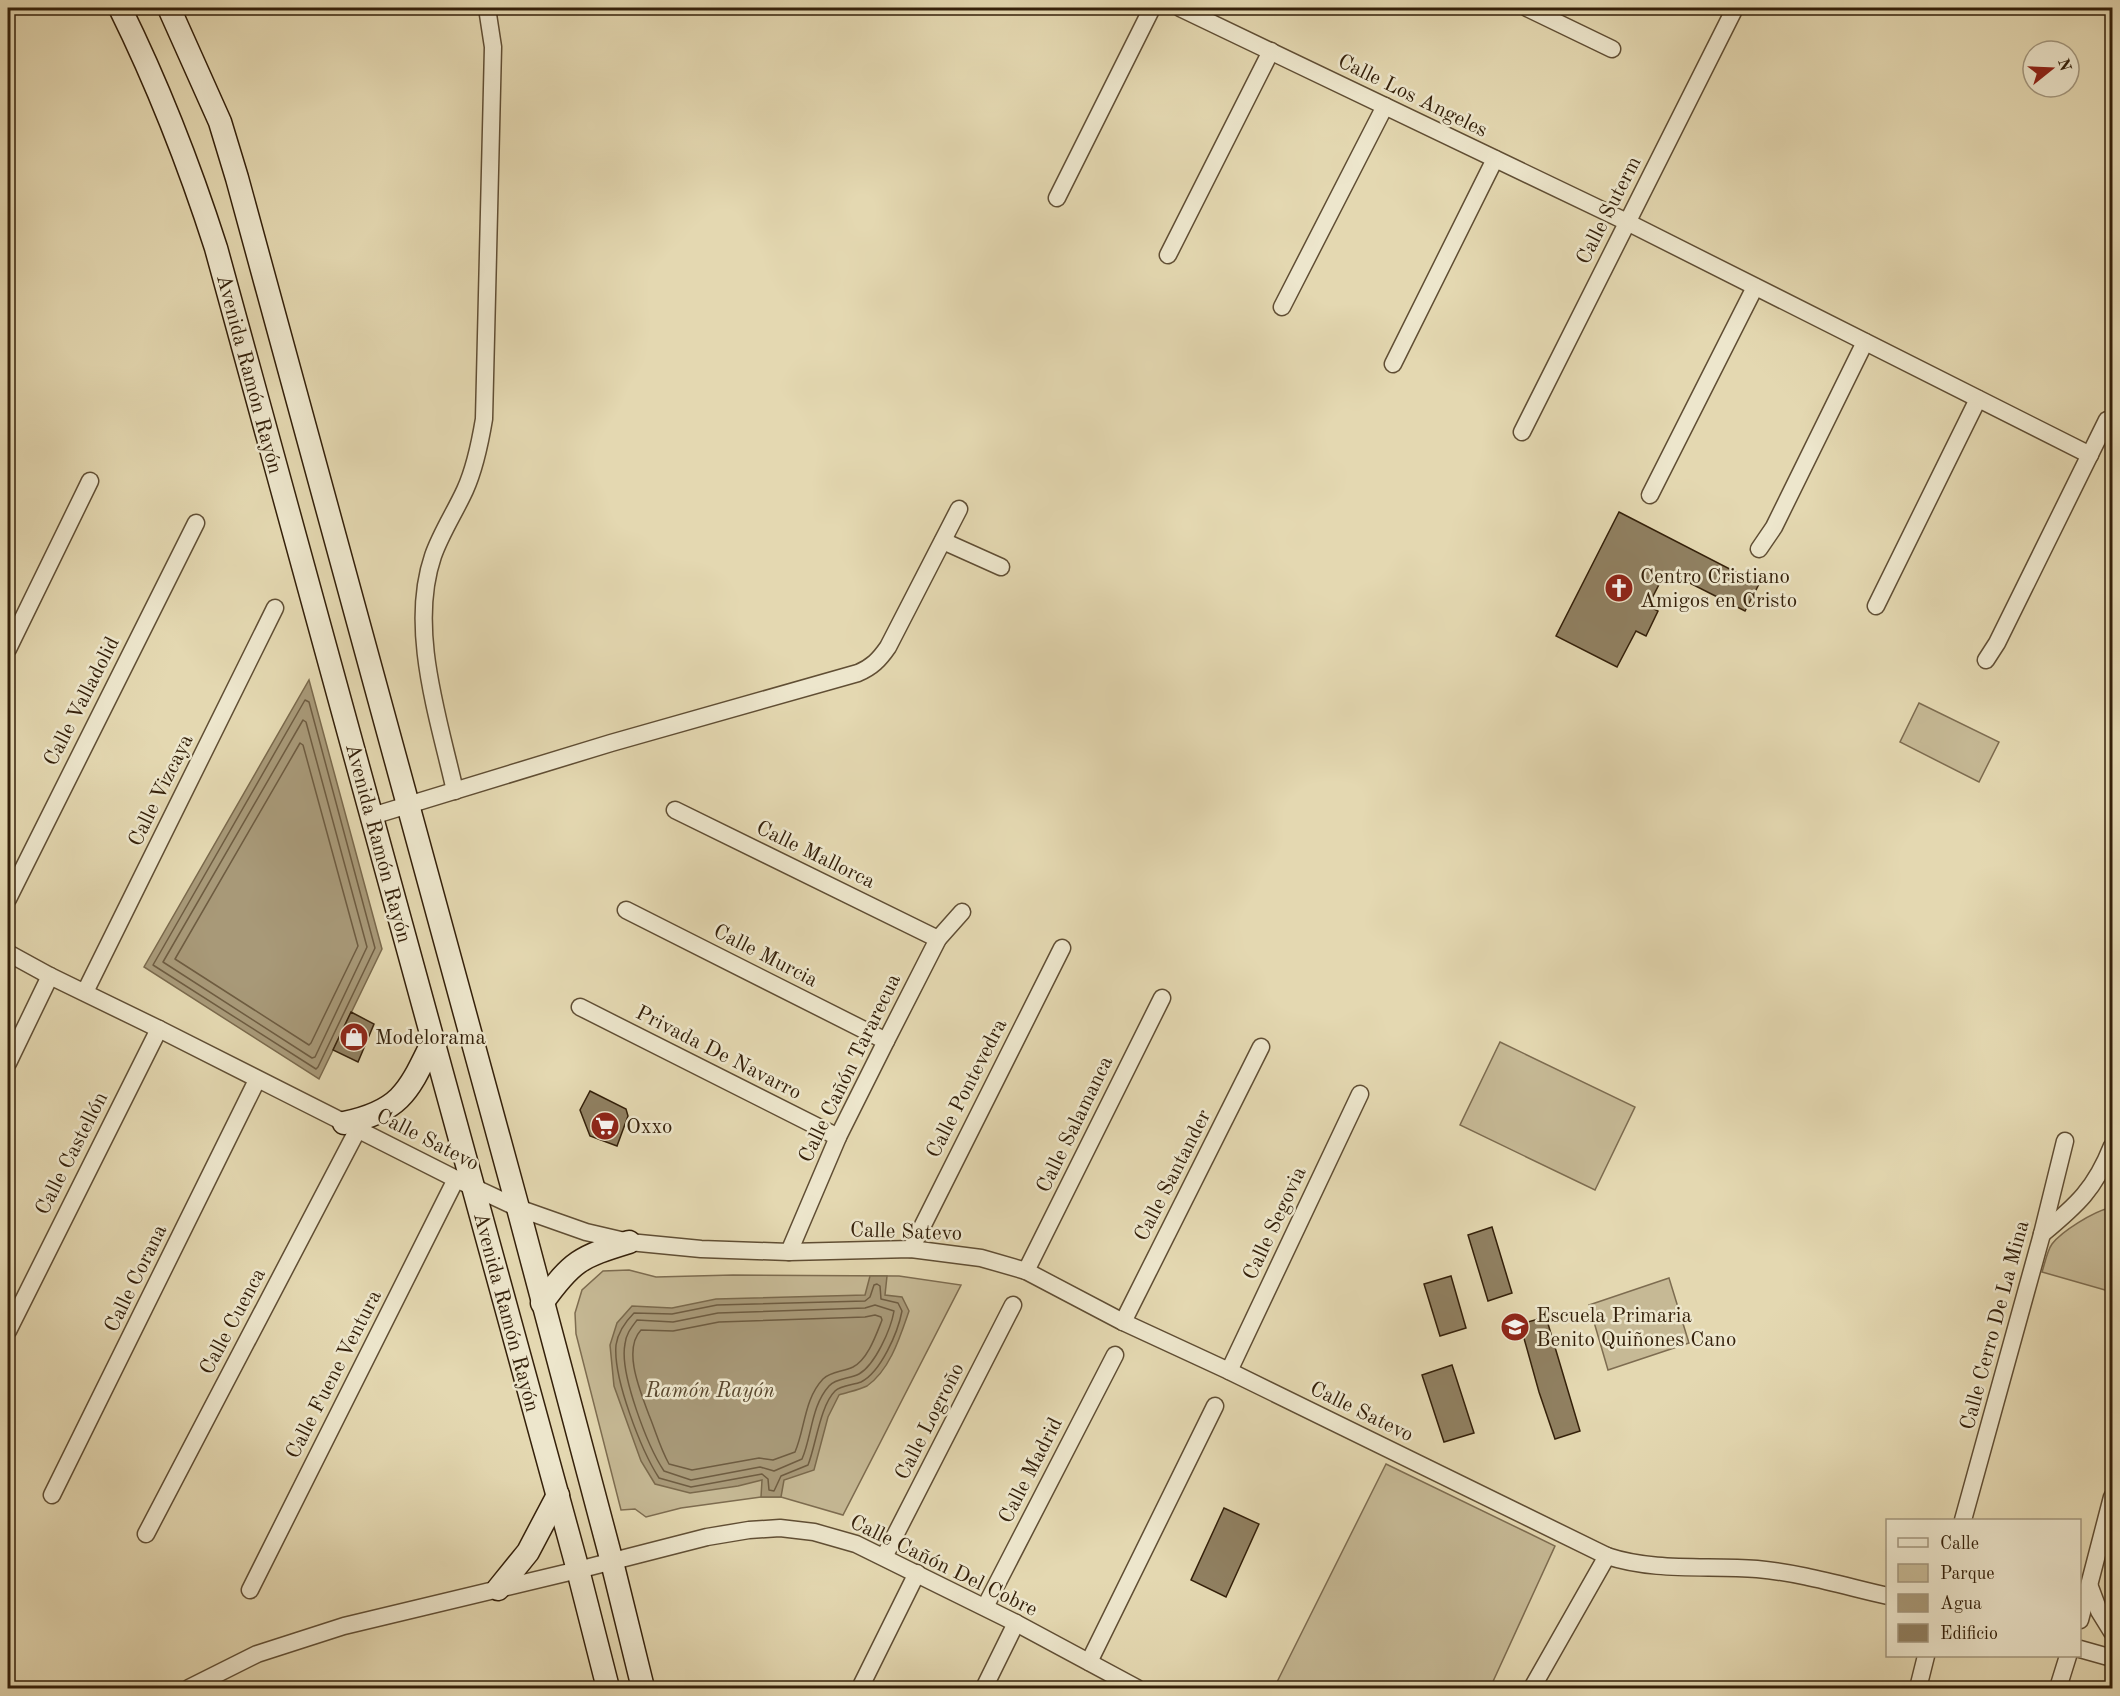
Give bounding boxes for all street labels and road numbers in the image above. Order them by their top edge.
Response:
street label: Calle Los Angeles [1334,51,1490,142]
street label: Calle Suterm [1573,153,1645,268]
street label: Avenida Ramón Rayón [212,272,285,476]
street label: Calle Valladolid [41,634,124,770]
street label: Calle Vizcaya [125,731,197,850]
street label: Avenida Ramón Rayón [341,741,414,945]
street label: Calle Mallorca [753,818,878,893]
street label: Calle Murcia [710,921,821,992]
street label: Calle Cañón Tararecua [796,971,905,1166]
street label: Privada De Navarro [632,1002,805,1104]
street label: Calle Pontevedra [923,1016,1011,1162]
street label: Calle Salamanca [1033,1053,1117,1196]
street label: Calle Castellón [32,1089,112,1219]
street label: Calle Satevo [373,1105,482,1175]
street label: Calle Santander [1131,1106,1216,1245]
street label: Calle Segovia [1240,1164,1311,1283]
street label: Avenida Ramón Rayón [469,1210,542,1414]
street label: Calle Cerro De La Mina [1957,1218,2034,1432]
street label: Calle Satevo [849,1220,962,1245]
street label: Calle Corana [101,1222,171,1336]
street label: Calle Cuenca [197,1265,270,1378]
street label: Calle Fuene Ventura [283,1287,386,1462]
street label: Calle Logroño [892,1360,969,1483]
street label: Calle Satevo [1306,1378,1416,1446]
street label: Calle Madrid [996,1414,1067,1527]
street label: Calle Cañón Del Cobre [846,1512,1040,1621]

